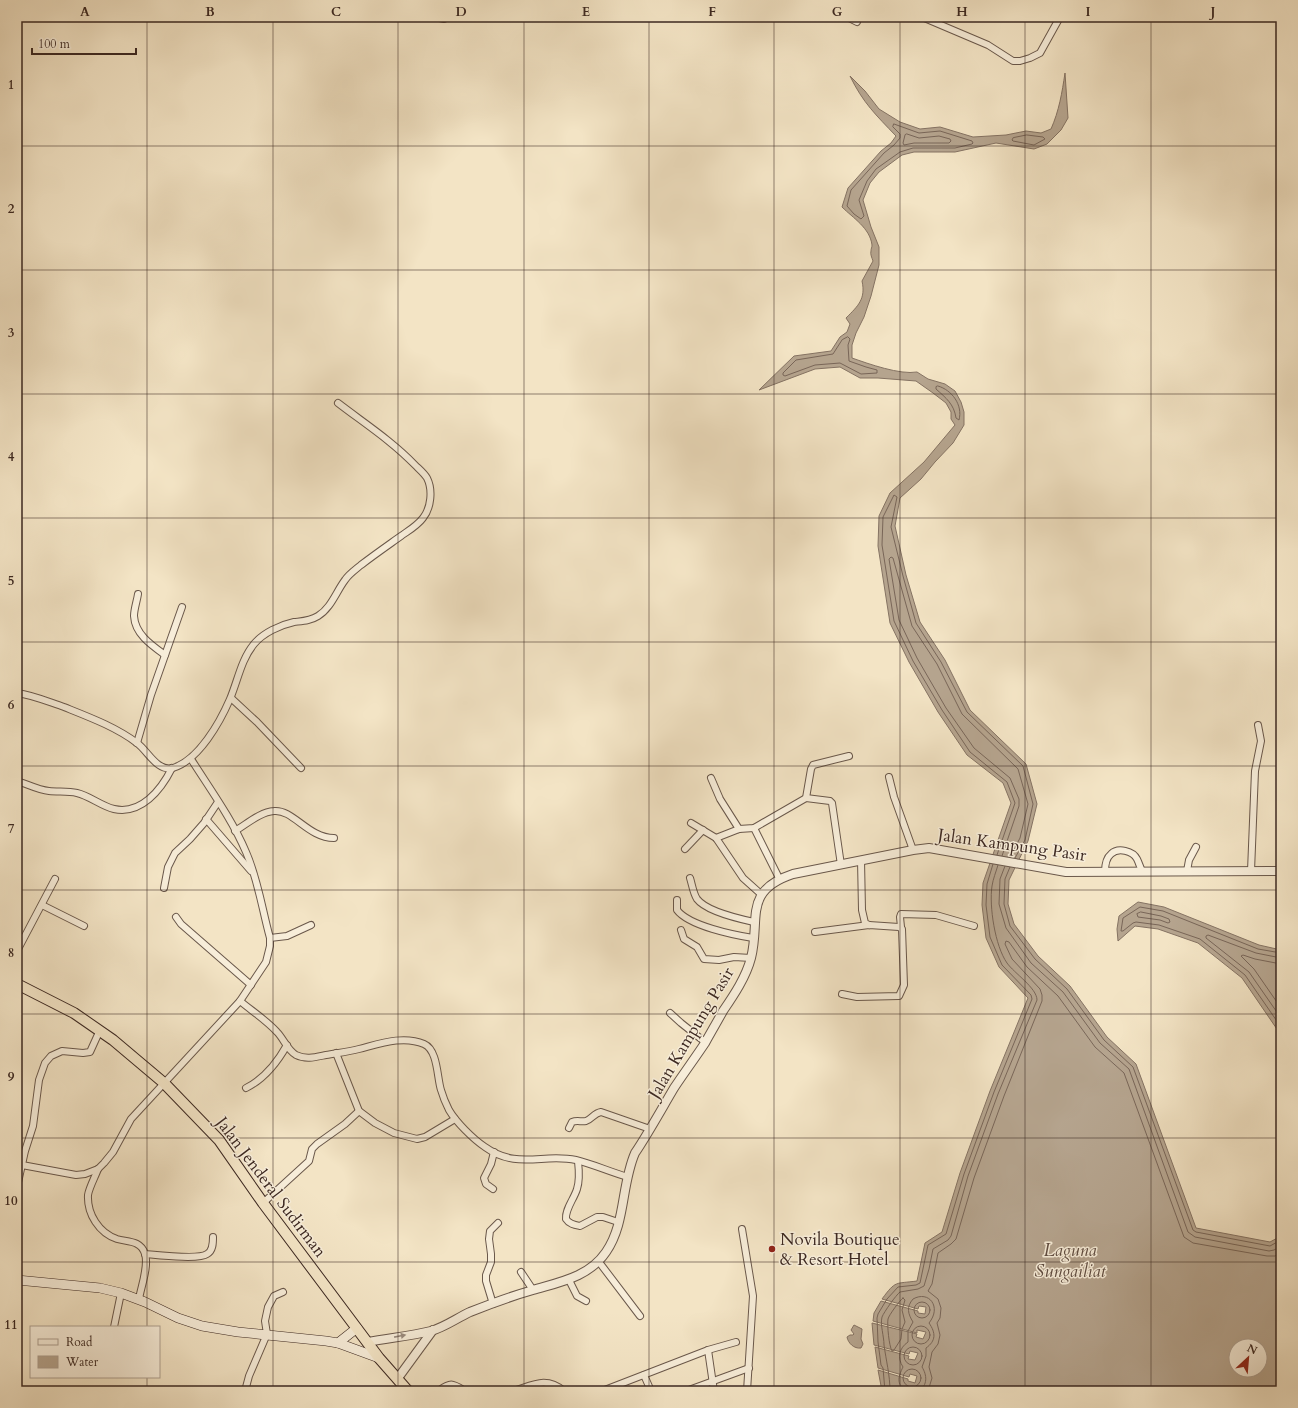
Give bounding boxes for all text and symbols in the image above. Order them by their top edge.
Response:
text: A [80,3,90,21]
text: B [205,3,215,21]
text: C [331,3,341,21]
text: D [455,3,467,21]
text: E [582,3,590,21]
text: F [708,3,716,21]
text: G [832,3,843,21]
text: H [956,3,968,21]
text: I [1085,3,1091,21]
text: J [1209,3,1216,21]
scale bar [32,30,136,56]
text: 100 m [38,36,71,52]
text: 1 [8,76,14,94]
text: 2 [8,200,15,218]
text: 3 [8,324,15,342]
text: 4 [8,448,15,466]
text: 5 [8,572,14,590]
text: 6 [8,696,15,714]
text: 7 [8,820,15,838]
street label: Jalan Kampung Pasir [933,823,1088,867]
text: 8 [8,944,14,962]
street label: Jalan Kampung Pasir [641,962,740,1106]
text: 9 [8,1068,15,1086]
street label: Jalan Jenderal Sudirman [209,1110,332,1262]
text: 10 [4,1192,18,1210]
place label: Novila Boutique & Resort Hotel [780,1228,900,1271]
water label: Laguna Sungailiat [1034,1238,1107,1284]
marker: Novila Boutique & Resort Hotel [767,1244,777,1254]
text: 11 [4,1316,18,1334]
legend [30,1326,160,1378]
one-way arrow [394,1333,407,1339]
text: Road [66,1334,93,1350]
north arrow [1228,1338,1268,1378]
text: N [1245,1341,1260,1358]
text: Water [65,1354,99,1370]

